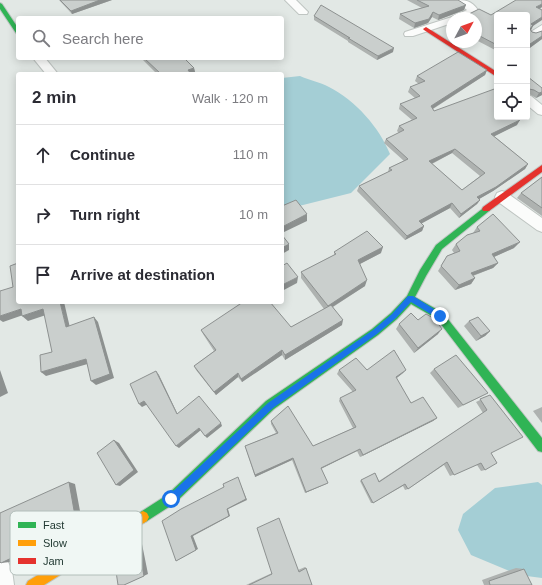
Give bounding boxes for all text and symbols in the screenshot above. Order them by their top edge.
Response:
north arrow [446,12,482,48]
map controls [494,12,530,120]
button: + [494,12,530,48]
search box [16,16,284,60]
icon: search [30,27,52,49]
text: Search here [62,30,144,47]
button: − [494,48,530,84]
button: locate [494,84,530,120]
text: 2 min [32,88,76,107]
text: Walk · 120 m [192,91,268,106]
icon: ahead [32,144,54,166]
text: Continue [70,146,135,163]
text: 110 m [233,147,268,162]
icon: right [32,204,54,226]
text: Turn right [70,206,140,223]
text: 10 m [239,207,268,222]
icon: arrive [32,264,54,286]
text: Arrive at destination [70,266,215,283]
route end [431,307,449,325]
route start [162,490,180,508]
legend [10,511,142,575]
text: Fast [43,519,64,531]
text: Slow [43,537,67,549]
text: Jam [43,555,64,567]

